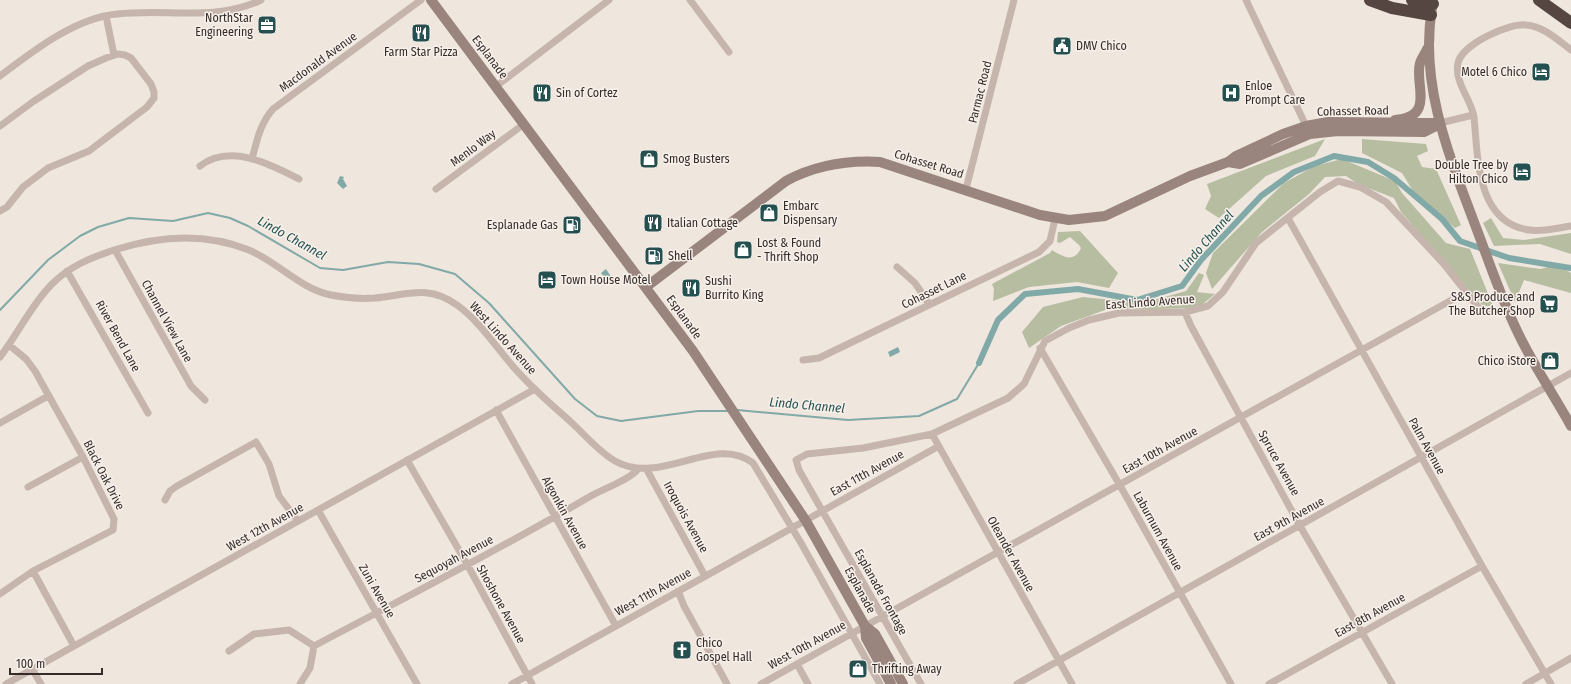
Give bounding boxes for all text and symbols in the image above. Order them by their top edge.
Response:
place label: NorthStar Engineering [195,11,254,39]
office icon: NorthStar Engineering [256,14,278,36]
restaurant icon: Farm Star Pizza [410,22,432,44]
street label: Macdonald Avenue [276,29,360,95]
street label: Esplanade [469,33,511,81]
public building icon: DMV Chico [1051,35,1073,57]
place label: DMV Chico [1076,39,1127,53]
place label: Farm Star Pizza [384,45,458,59]
street label: Parmac Road [966,59,994,125]
hotel icon: Motel 6 Chico [1530,61,1552,83]
place label: Motel 6 Chico [1461,65,1527,79]
place label: Enloe Prompt Care [1245,79,1305,107]
restaurant icon: Sin of Cortez [531,82,553,104]
hospital icon: Enloe Prompt Care [1220,82,1242,104]
place label: Sin of Cortez [556,86,618,100]
street label: Cohasset Road [1317,103,1389,119]
street label: Menlo Way [448,126,499,169]
street label: Cohasset Road [893,147,965,181]
shop icon: Smog Busters [638,148,660,170]
place label: Smog Busters [663,152,730,166]
place label: Double Tree by Hilton Chico [1435,158,1509,186]
hotel icon: Double Tree by Hilton Chico [1511,161,1533,183]
place label: Embarc Dispensary [783,199,838,227]
shop icon: Embarc Dispensary [758,202,780,224]
water label: Lindo Channel [1176,207,1237,274]
restaurant icon: Italian Cottage [642,212,664,234]
water label: Lindo Channel [255,213,329,263]
fuel station icon: Esplanade Gas [561,214,583,236]
place label: Italian Cottage [667,216,738,230]
place label: Esplanade Gas [487,218,558,232]
place label: Lost & Found - Thrift Shop [757,236,821,264]
shop icon: Lost & Found - Thrift Shop [732,239,754,261]
fuel station icon: Shell [643,245,665,267]
place label: Shell [668,249,693,263]
street label: Cohasset Lane [899,268,969,312]
hotel icon: Town House Motel [536,269,558,291]
place label: Town House Motel [561,273,651,287]
place label: Sushi Burrito King [705,274,764,302]
street label: Channel View Lane [139,277,195,365]
restaurant icon: Sushi Burrito King [680,277,702,299]
place label: S&S Produce and The Butcher Shop [1448,290,1535,318]
street label: Esplanade [663,292,705,342]
street label: East Lindo Avenue [1105,292,1195,312]
supermarket icon: S&S Produce and The Butcher Shop [1538,293,1560,315]
street label: River Bend Lane [93,298,143,374]
street label: West Lindo Avenue [467,299,539,377]
shop icon: Chico iStore [1539,350,1561,372]
place label: Chico iStore [1478,354,1536,368]
water label: Lindo Channel [769,394,846,416]
street label: Palm Avenue [1406,415,1448,477]
street label: East 10th Avenue [1120,424,1200,476]
street label: Spruce Avenue [1255,428,1303,498]
street label: Black Oak Drive [80,438,128,512]
street label: East 11th Avenue [828,447,906,499]
street label: Algonkin Avenue [539,474,591,552]
street label: Iroquois Avenue [661,479,711,555]
street label: Laburnum Avenue [1130,489,1186,573]
street label: East 9th Avenue [1251,494,1327,544]
street label: West 12th Avenue [224,500,306,554]
street label: Oleander Avenue [984,514,1038,594]
street label: Sequoyah Avenue [412,532,496,586]
street label: Esplanade Frontage [852,547,910,637]
street label: Zuni Avenue [356,562,398,621]
street label: Shoshone Avenue [474,562,528,646]
street label: Esplanade [842,564,878,616]
street label: West 11th Avenue [612,565,694,619]
street label: East 8th Avenue [1332,590,1408,640]
street label: West 10th Avenue [766,618,848,672]
place label: Chico Gospel Hall [696,636,752,664]
church icon: Chico Gospel Hall [671,639,693,661]
scale bar [10,650,102,676]
text: 100 m [16,657,45,671]
shop icon: Thrifting Away [847,658,869,680]
place label: Thrifting Away [872,662,942,676]

